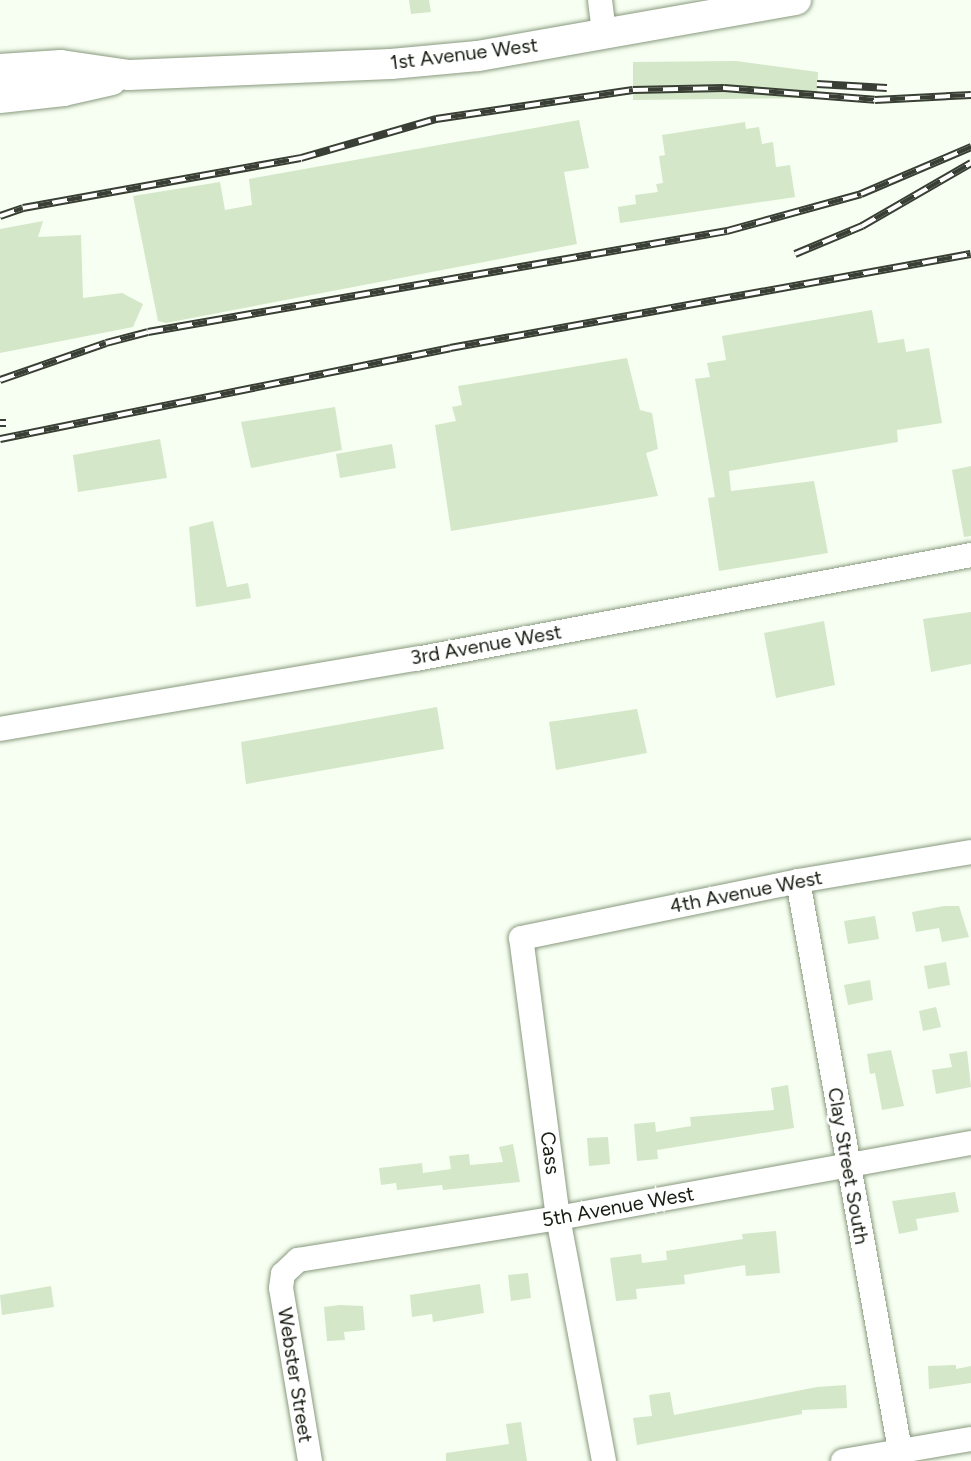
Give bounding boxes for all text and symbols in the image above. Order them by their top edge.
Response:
street label: 1st Avenue West [389,33,539,75]
street label: 3rd Avenue West [409,620,563,670]
street label: 4th Avenue West [668,865,824,919]
street label: Clay Street South [822,1086,874,1246]
street label: Cass [535,1130,565,1176]
street label: 5th Avenue West [540,1182,696,1232]
street label: Webster Street [272,1306,318,1444]

